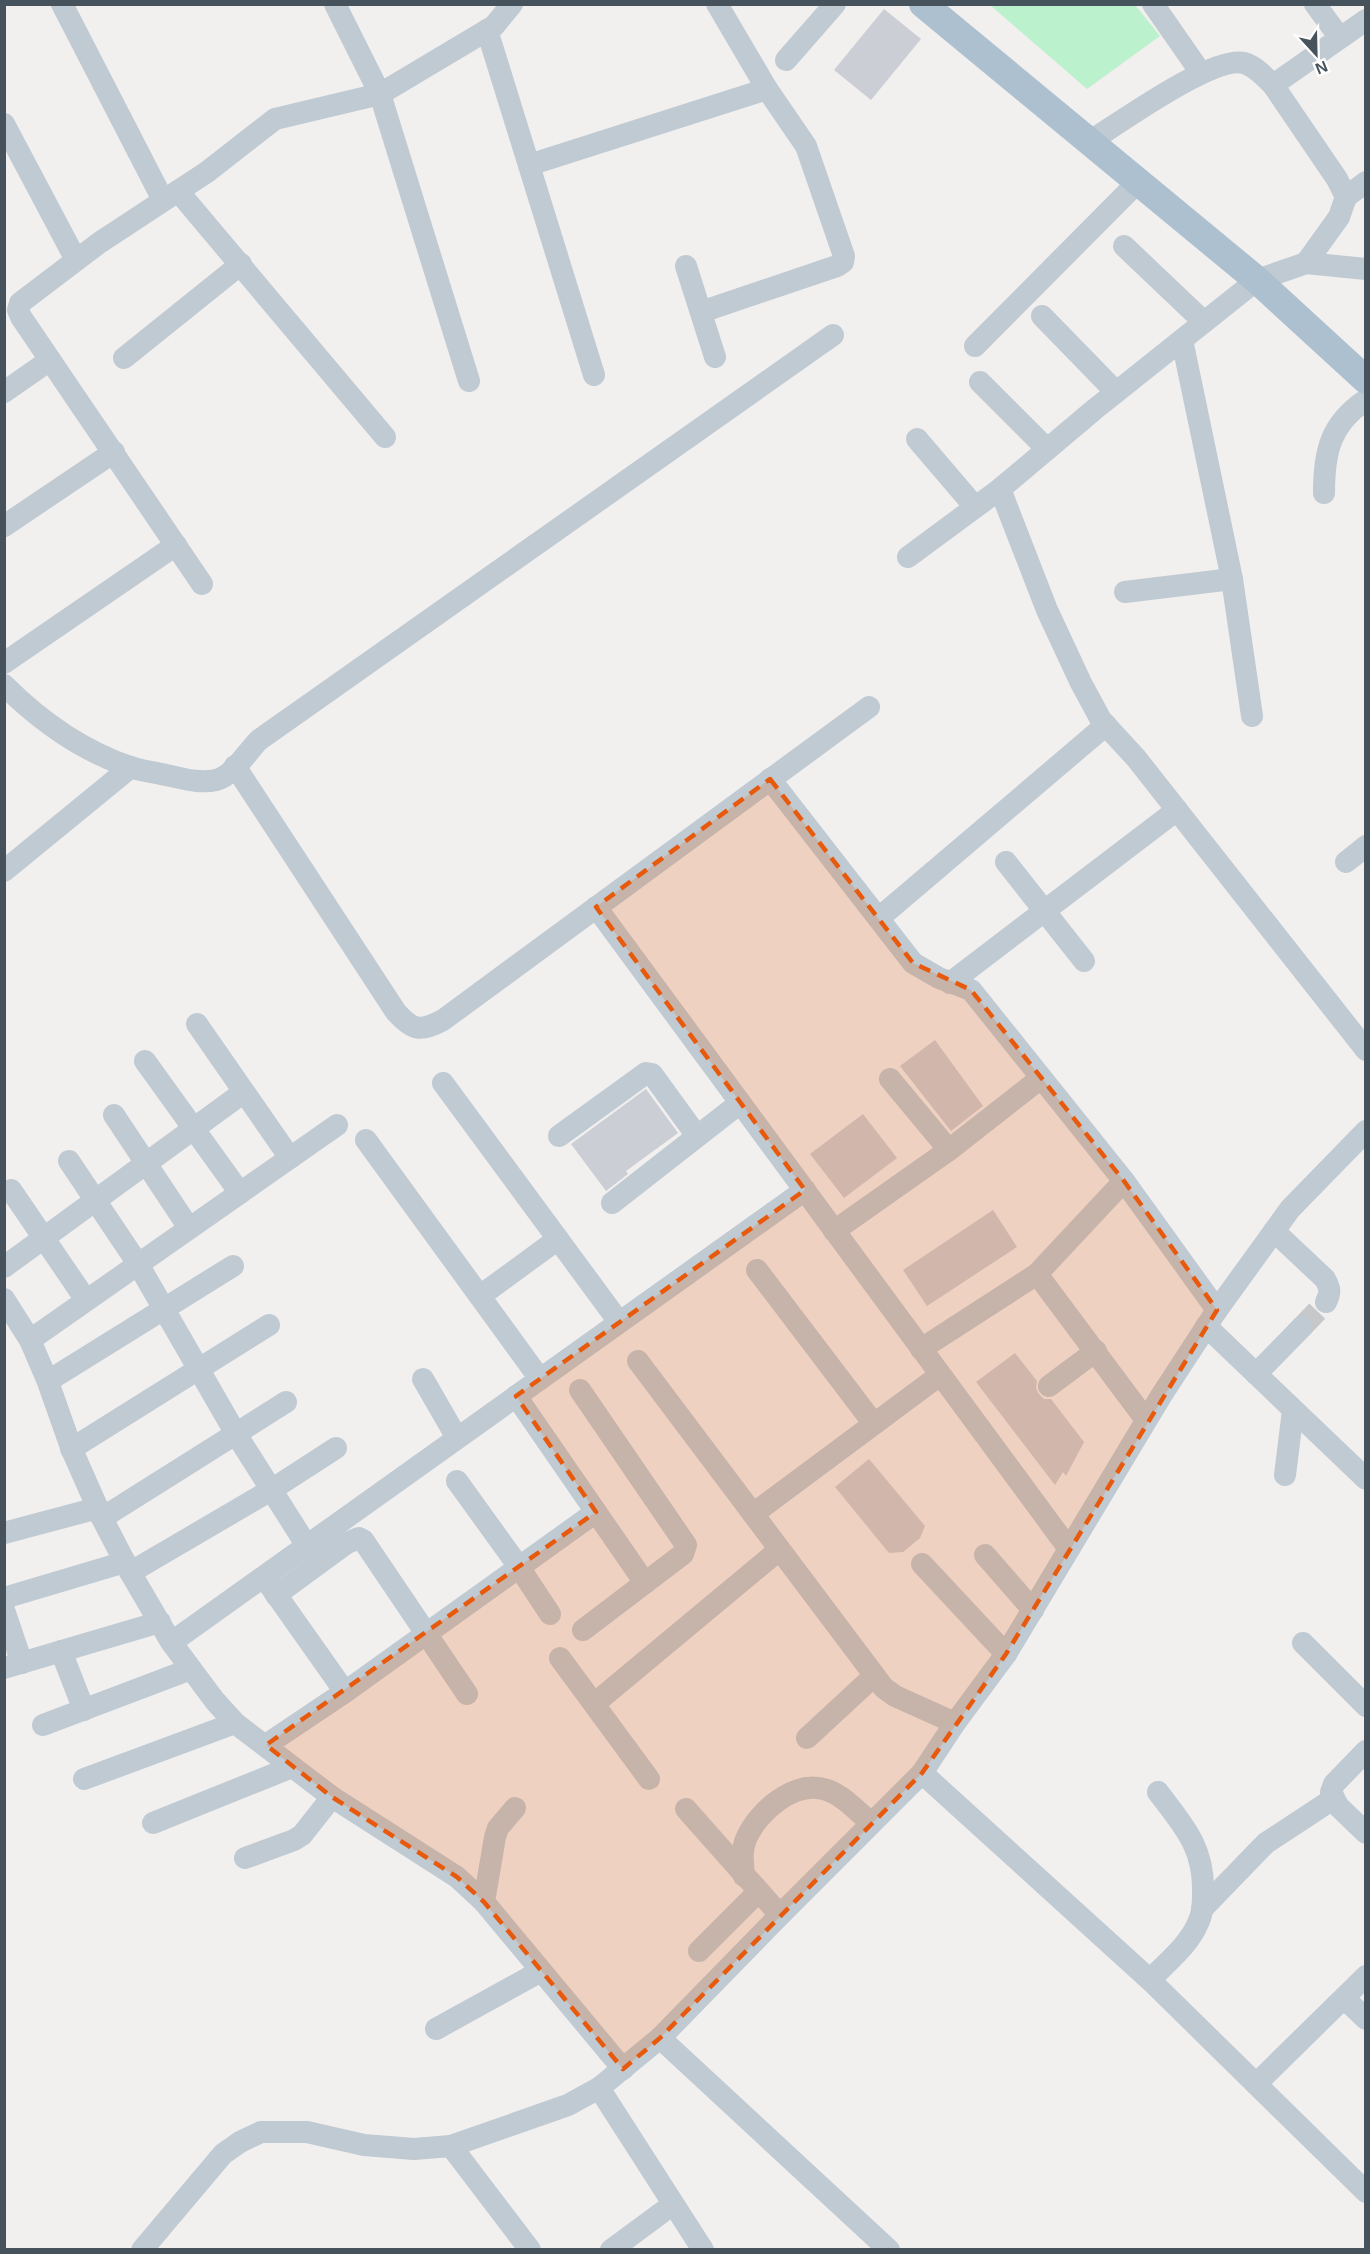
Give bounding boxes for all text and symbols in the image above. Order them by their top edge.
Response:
north arrow [1286,24,1346,84]
text: N [1313,57,1330,77]

